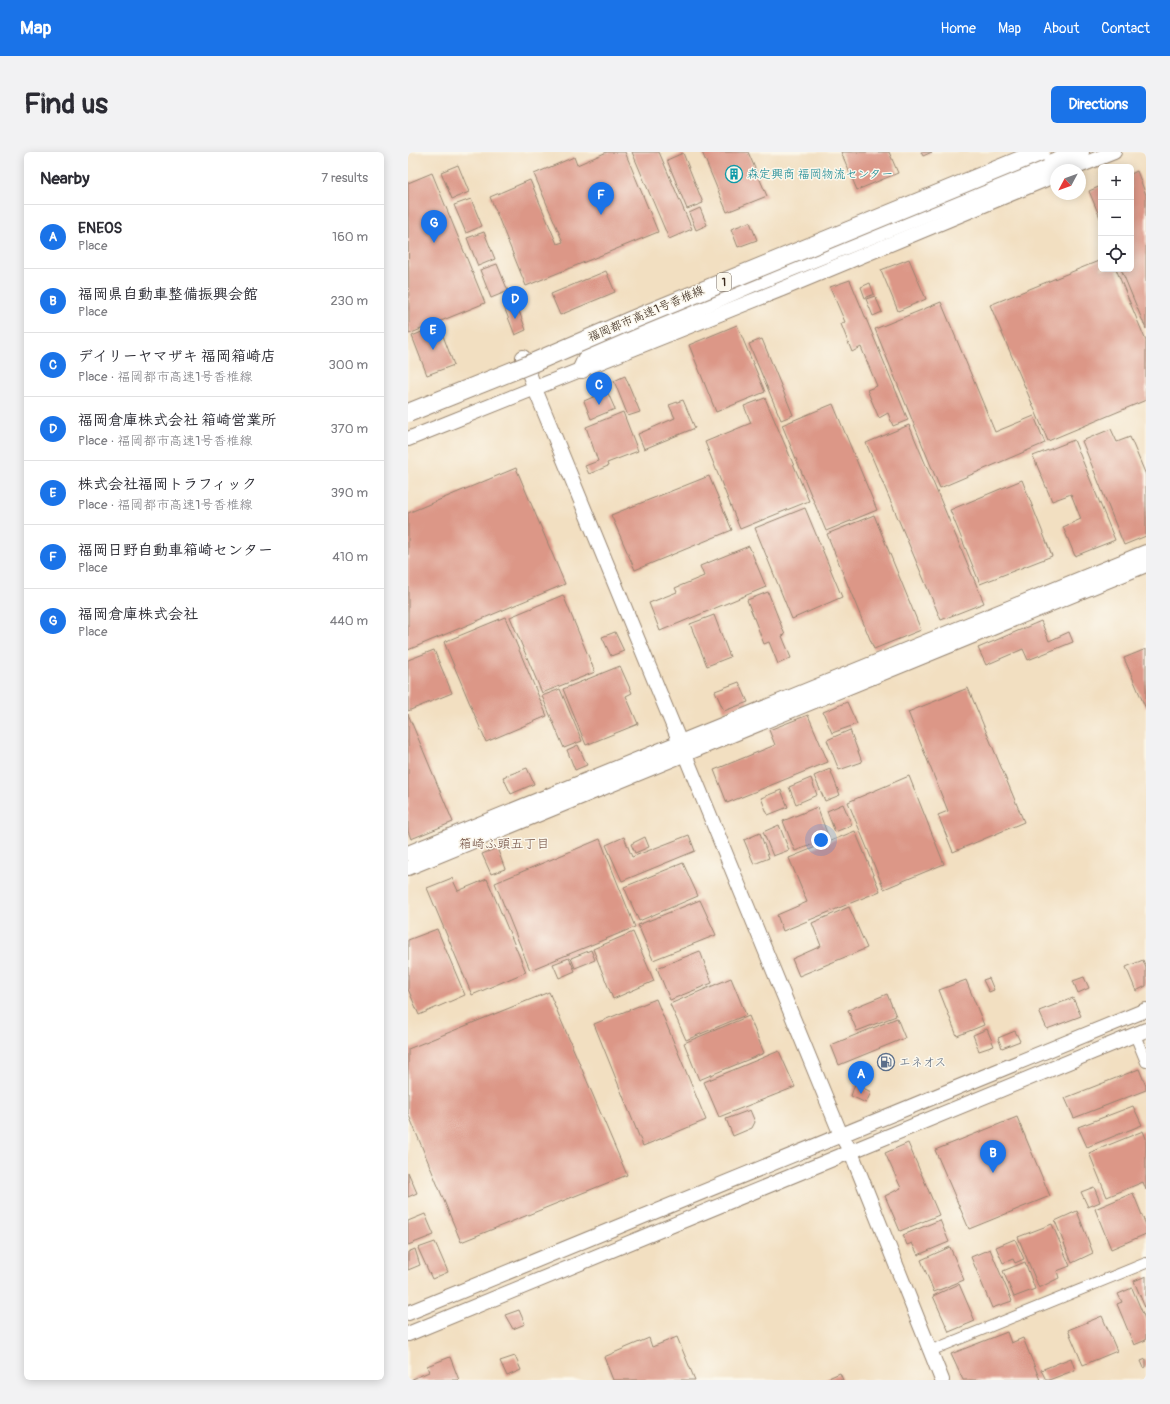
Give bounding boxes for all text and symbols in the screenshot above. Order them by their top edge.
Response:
text: Map [20,16,51,40]
text: Home [941,20,976,37]
text: Map [998,20,1021,37]
text: About [1043,20,1079,37]
text: Contact [1101,20,1150,37]
button: Directions [1051,86,1146,123]
text: Find us [24,87,108,122]
building icon: 森定興商 福岡物流センター [724,164,744,184]
north arrow [1050,164,1086,200]
map controls [1098,164,1134,272]
button: + [1098,164,1134,200]
place label: 森定興商 福岡物流センター [747,167,893,182]
text: Nearby [40,168,89,189]
text: 7 results [321,170,368,186]
pin: F [588,182,614,215]
button: − [1098,200,1134,236]
pin: G [421,210,447,243]
text: ENEOS [78,219,122,238]
text: A [49,229,57,245]
text: 160 m [332,229,368,245]
button: locate [1098,236,1134,272]
text: Place [78,238,107,254]
road number: 1 [717,273,731,291]
street label: 福岡都市高速1号香椎線 [586,283,706,345]
text: 福岡県自動車整備振興会館 [78,285,258,304]
pin: D [502,286,528,319]
text: B [49,293,57,309]
text: 230 m [331,293,368,309]
text: Place [78,304,107,320]
pin: E [420,317,446,350]
text: デイリーヤマザキ 福岡箱崎店 [78,347,276,366]
text: C [49,357,57,373]
text: 300 m [329,357,368,373]
text: Place · 福岡都市高速1号香椎線 [78,369,252,385]
pin: C [586,372,612,405]
text: 福岡倉庫株式会社 箱崎営業所 [78,411,276,430]
text: D [49,421,57,437]
text: 370 m [331,421,368,437]
text: Place · 福岡都市高速1号香椎線 [78,433,252,449]
text: 株式会社福岡トラフィック [78,475,257,494]
text: E [50,485,56,501]
text: 390 m [331,485,368,501]
text: Place · 福岡都市高速1号香椎線 [78,497,252,513]
text: 福岡日野自動車箱崎センター [78,541,273,560]
text: F [49,549,57,565]
text: 410 m [332,549,368,565]
text: Place [78,560,107,576]
text: 福岡倉庫株式会社 [78,605,198,624]
text: G [49,613,57,629]
text: 440 m [330,613,368,629]
text: Place [78,624,107,640]
your location [811,830,831,850]
district label: 箱崎ふ頭五丁目 [458,836,550,852]
fuel station icon: エネオス [876,1052,896,1072]
place label: エネオス [899,1055,946,1070]
pin: A [848,1061,874,1094]
pin: B [980,1140,1006,1173]

